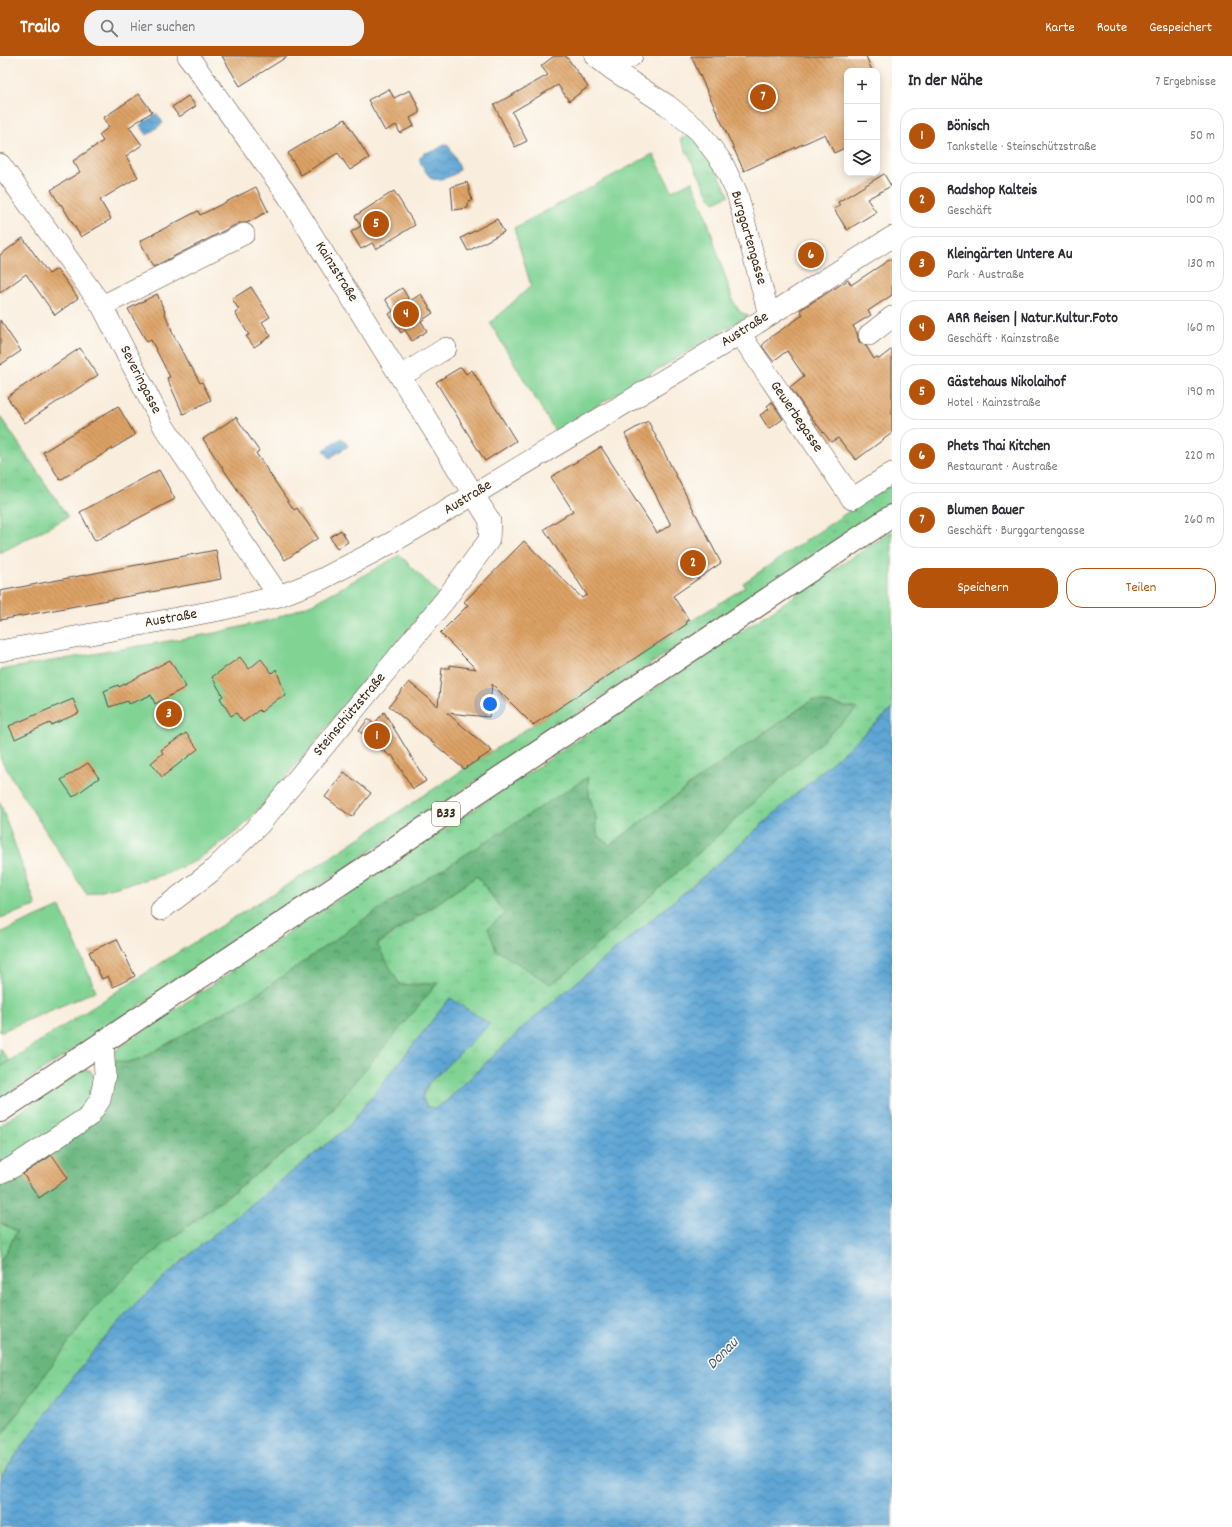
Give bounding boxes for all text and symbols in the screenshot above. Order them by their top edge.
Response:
search box [84,10,364,46]
text: Trailo [20,15,60,42]
icon: search [98,17,120,39]
text: Hier suchen [130,17,195,39]
text: Karte [1045,18,1075,38]
text: Route [1097,18,1127,38]
text: Gespeichert [1149,18,1212,38]
map controls [844,68,880,176]
button: + [844,68,880,104]
text: In der Nähe [908,70,983,94]
text: 7 Ergebnisse [1155,73,1216,92]
pin: 7 [750,82,776,112]
button: − [844,104,880,140]
text: Bönisch [947,116,990,138]
text: 1 [921,127,923,146]
text: 50 m [1190,127,1215,146]
text: Tankstelle · Steinschützstraße [947,138,1096,157]
button: layers [844,140,880,176]
text: Radshop Kalteis [947,180,1037,202]
street label: Burggartengasse [724,188,772,288]
text: 2 [919,191,925,210]
text: 100 m [1186,191,1215,210]
text: Geschäft [947,202,992,221]
pin: 5 [363,209,389,239]
street label: Kainzstraße [309,238,363,307]
pin: 6 [798,240,824,270]
text: Kleingärten Untere Au [947,244,1072,266]
text: 3 [919,255,925,274]
text: 130 m [1187,255,1215,274]
text: Park · Austraße [947,266,1024,285]
pin: 4 [393,299,419,329]
street label: Austraße [717,306,774,353]
text: ARR Reisen | Natur.Kultur.Foto [947,308,1118,330]
text: 4 [919,319,925,338]
text: 160 m [1187,319,1215,338]
text: Geschäft · Kainzstraße [947,330,1059,349]
street label: Severingasse [113,342,167,418]
text: Gästehaus Nikolaihof [947,372,1066,394]
street label: Gewerbegasse [764,377,828,457]
text: 5 [919,383,925,402]
text: 190 m [1187,383,1215,402]
text: Hotel · Kainzstraße [947,394,1041,413]
text: Phets Thai Kitchen [947,436,1050,458]
text: 6 [919,447,925,466]
text: 220 m [1185,447,1215,466]
text: Restaurant · Austraße [947,458,1057,477]
street label: Austraße [440,475,497,521]
text: Blumen Bauer [947,500,1024,522]
text: 7 [920,511,924,530]
text: 260 m [1184,511,1215,530]
text: Geschäft · Burggartengasse [947,522,1085,541]
pin: 2 [680,548,706,578]
button: Speichern [908,568,1058,608]
button: Teilen [1066,568,1216,608]
street label: Austraße [143,604,199,634]
street label: Steinschützstraße [308,668,392,762]
your location [480,694,500,714]
pin: 3 [156,699,182,729]
pin: 1 [364,721,390,751]
road number: B33 [432,802,460,826]
water label: Donau [702,1332,745,1375]

